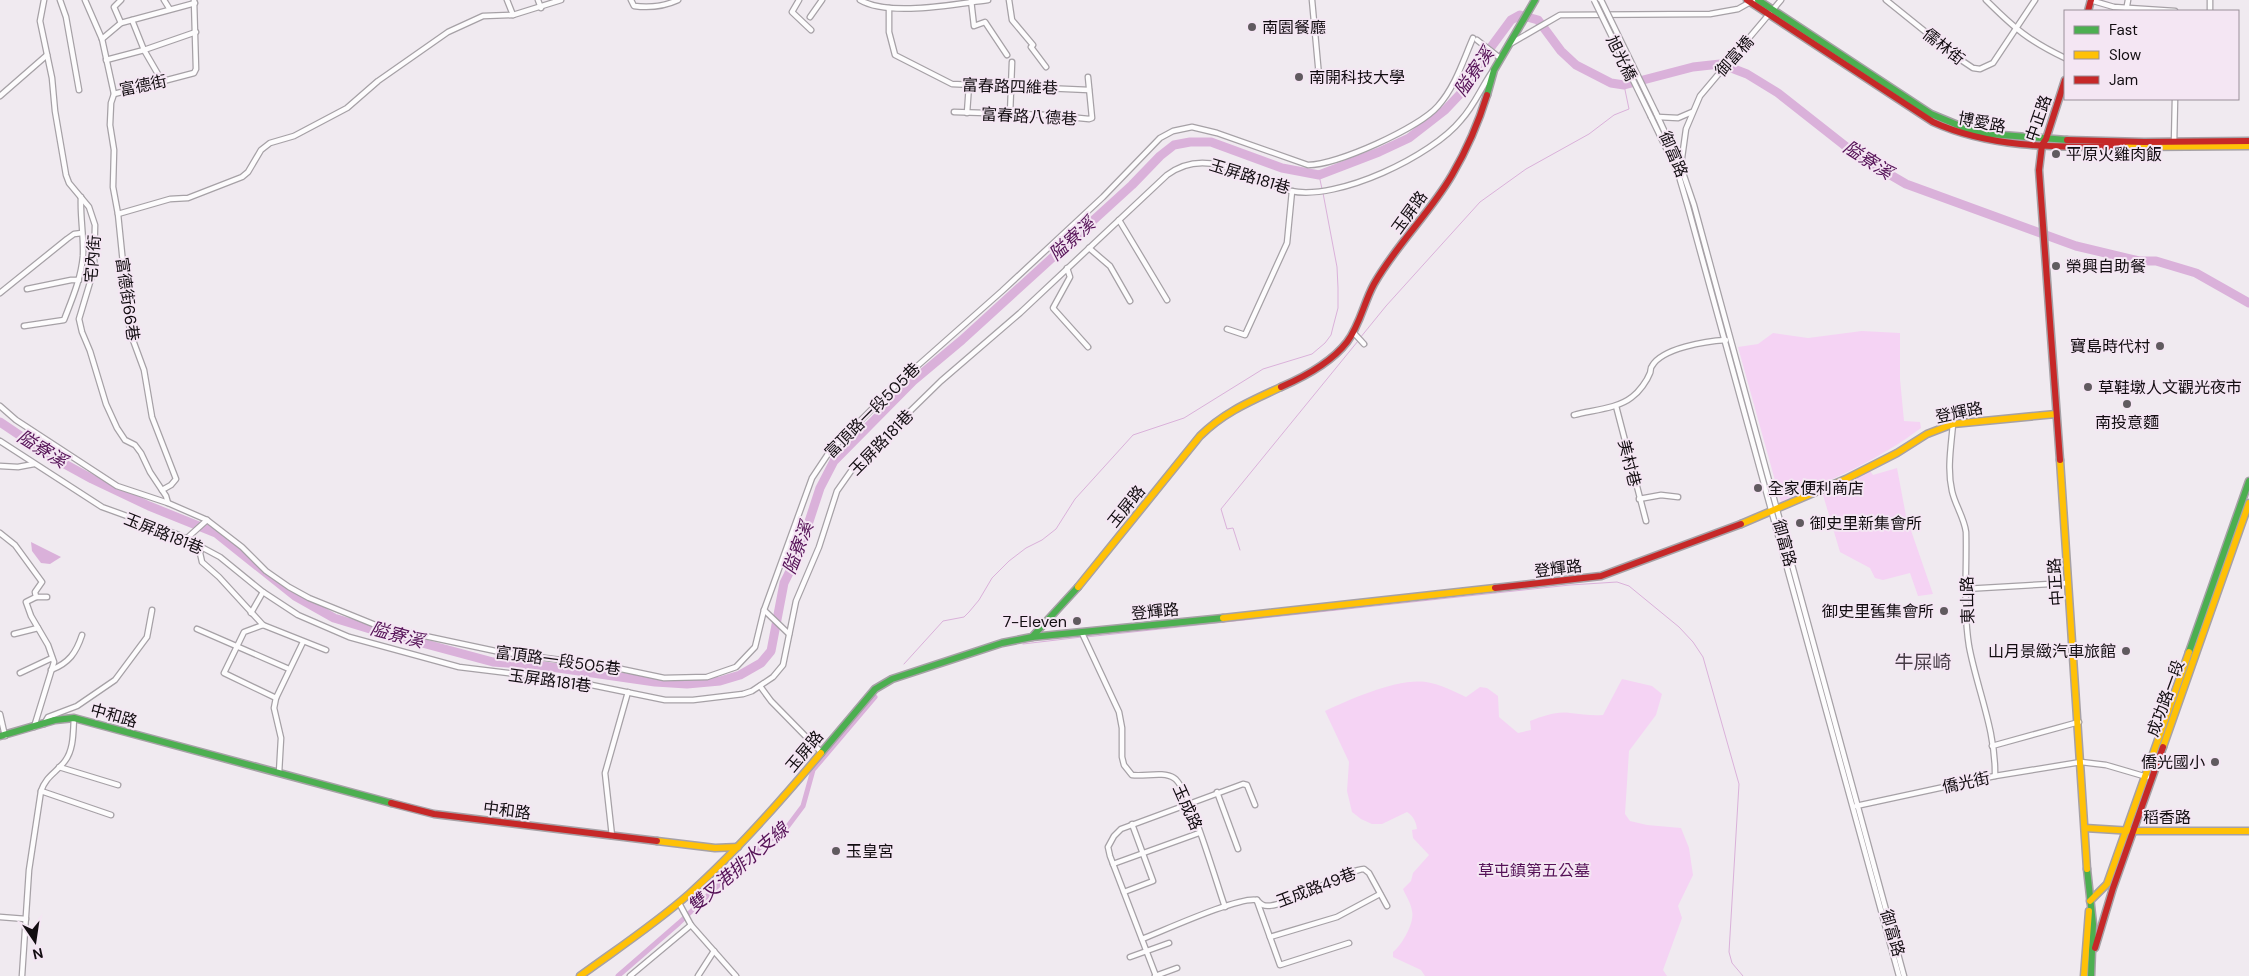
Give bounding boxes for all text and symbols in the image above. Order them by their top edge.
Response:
legend [2064,10,2239,100]
place label: 南園餐廳 [1262,17,1326,38]
text: Fast [2109,20,2138,40]
marker: 南園餐廳 [1246,21,1258,33]
street label: 儒林街 [1918,23,1969,69]
street label: 御富橋 [1711,31,1758,81]
street label: 旭光橋 [1602,32,1642,84]
water label: 隘寮溪 [1449,41,1501,101]
text: Slow [2109,45,2142,65]
place label: 南開科技大學 [1309,67,1405,88]
street label: 富德街 [117,70,169,101]
text: Jam [2109,70,2138,90]
marker: 南開科技大學 [1293,71,1305,83]
street label: 富春路四維巷 [962,74,1058,99]
street label: 中正路 [2021,92,2056,144]
street label: 富春路八德巷 [980,104,1077,129]
street label: 博愛路 [1956,108,2007,137]
street label: 御富路 [1654,128,1693,180]
water label: 隘寮溪 [1839,135,1900,186]
place label: 平原火雞肉飯 [2066,144,2162,165]
marker: 平原火雞肉飯 [2050,148,2062,160]
street label: 玉屏路181巷 [1207,154,1293,199]
street label: 玉屏路 [1387,187,1432,238]
water label: 隘寮溪 [1044,210,1102,266]
street label: 宅內街 [80,234,105,284]
street label: 富德街66巷 [111,256,144,342]
place label: 榮興自助餐 [2066,256,2146,277]
marker: 榮興自助餐 [2050,260,2062,272]
place label: 寶島時代村 [2070,336,2150,357]
marker: 寶島時代村 [2154,340,2166,352]
street label: 富頂路一段505巷 [820,358,924,462]
place label: 草鞋墩人文觀光夜市 [2098,377,2242,398]
marker: 草鞋墩人文觀光夜市 [2082,381,2094,393]
street label: 登輝路 [1933,397,1985,428]
marker: 南投意麵 [2121,398,2133,410]
street label: 玉屏路181巷 [845,405,918,480]
place label: 南投意麵 [2095,412,2159,433]
water label: 隘寮溪 [13,425,74,475]
street label: 美村巷 [1614,437,1646,489]
place label: 全家便利商店 [1768,478,1864,499]
street label: 玉屏路 [1103,481,1150,532]
marker: 全家便利商店 [1752,482,1764,494]
street label: 玉屏路181巷 [121,508,206,559]
place label: 御史里新集會所 [1810,513,1922,534]
water label: 隘寮溪 [777,516,820,578]
street label: 御富路 [1768,517,1801,569]
marker: 御史里新集會所 [1794,517,1806,529]
street label: 登輝路 [1533,555,1583,582]
street label: 中正路 [2043,557,2068,607]
street label: 東山路 [1957,576,1978,624]
street label: 登輝路 [1130,599,1180,624]
place label: 御史里舊集會所 [1822,601,1934,622]
marker: 御史里舊集會所 [1938,605,1950,617]
place label: 7-Eleven [1003,611,1067,632]
marker: 7-Eleven [1071,615,1083,627]
water label: 隘寮溪 [368,616,429,654]
street label: 富頂路一段505巷 [494,641,622,680]
place label: 山月景緻汽車旅館 [1988,641,2116,662]
marker: 山月景緻汽車旅館 [2120,645,2132,657]
district label: 牛屎崎 [1894,650,1952,675]
street label: 成功路一段 [2142,657,2189,739]
street label: 玉屏路181巷 [507,664,593,697]
street label: 中和路 [88,699,140,732]
street label: 玉屏路 [781,726,828,776]
place label: 僑光國小 [2141,752,2205,773]
marker: 僑光國小 [2209,756,2221,768]
street label: 僑光街 [1940,767,1992,798]
street label: 玉成路 [1168,781,1207,833]
street label: 中和路 [482,797,532,824]
street label: 稻香路 [2143,807,2191,828]
water label: 雙叉港排水支線 [683,816,795,918]
place label: 玉皇宮 [846,841,894,862]
marker: 玉皇宮 [830,845,842,857]
park label: 草屯鎮第五公墓 [1478,860,1590,881]
street label: 玉成路49巷 [1273,863,1359,912]
street label: 御富路 [1876,907,1909,959]
north arrow [10,916,60,966]
text: N [31,944,45,964]

